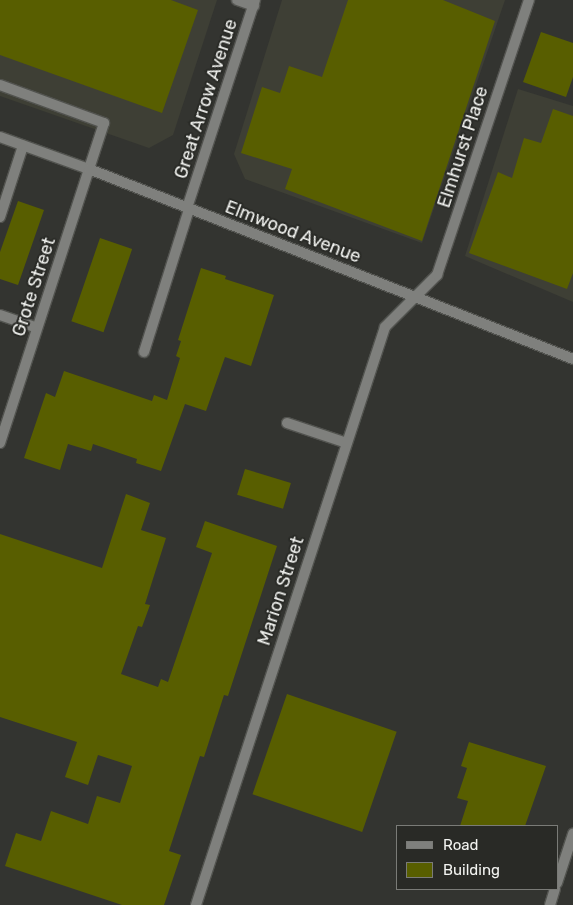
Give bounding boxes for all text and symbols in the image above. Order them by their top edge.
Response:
street label: Great Arrow Avenue [170,16,242,182]
street label: Elmhurst Place [433,84,493,210]
street label: Elmwood Avenue [222,196,364,268]
street label: Grote Street [8,235,60,339]
street label: Marion Street [253,534,309,648]
legend [396,825,558,890]
text: Road [443,836,479,854]
text: Building [443,861,500,879]

